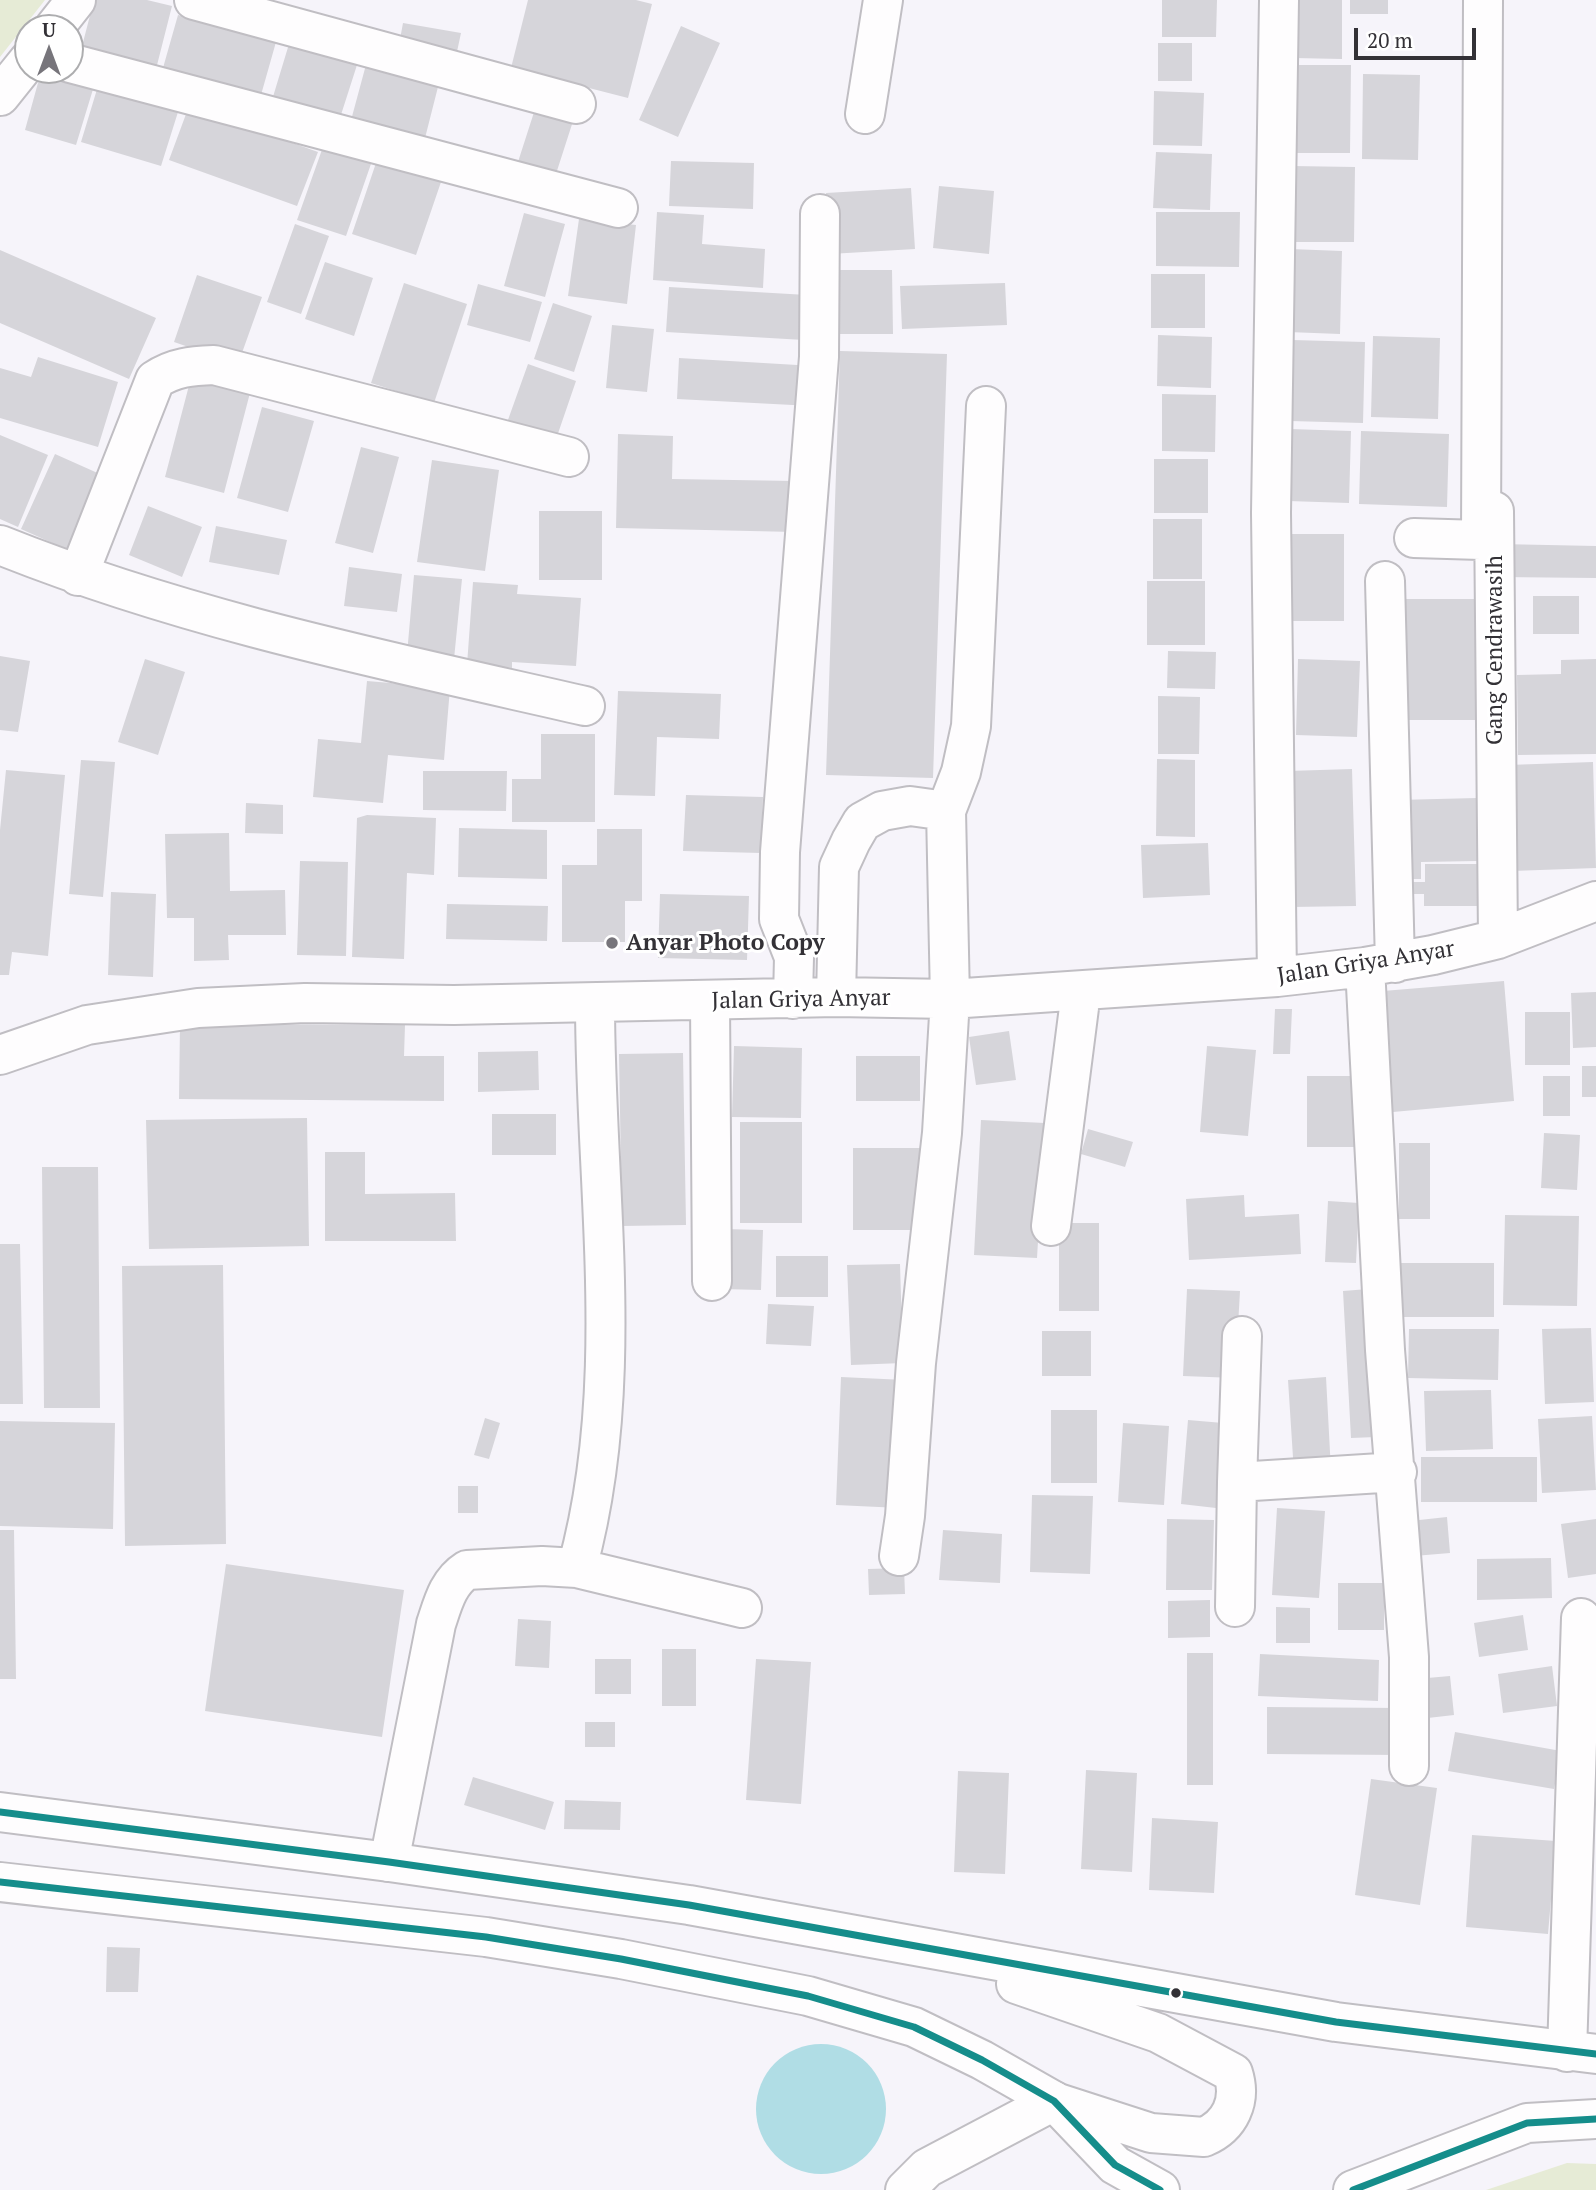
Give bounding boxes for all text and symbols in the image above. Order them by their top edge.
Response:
north arrow [14,14,84,84]
scale bar [1358,14,1480,58]
text: U [42,17,56,42]
text: 20 m [1367,26,1413,54]
street label: Gang Cendrawasih [1481,555,1509,745]
place label: Anyar Photo Copy [626,929,825,957]
marker: Anyar Photo Copy [604,935,620,951]
street label: Jalan Griya Anyar [1275,935,1457,991]
street label: Jalan Griya Anyar [711,985,891,1015]
unlabelled marker [1169,1986,1183,2000]

